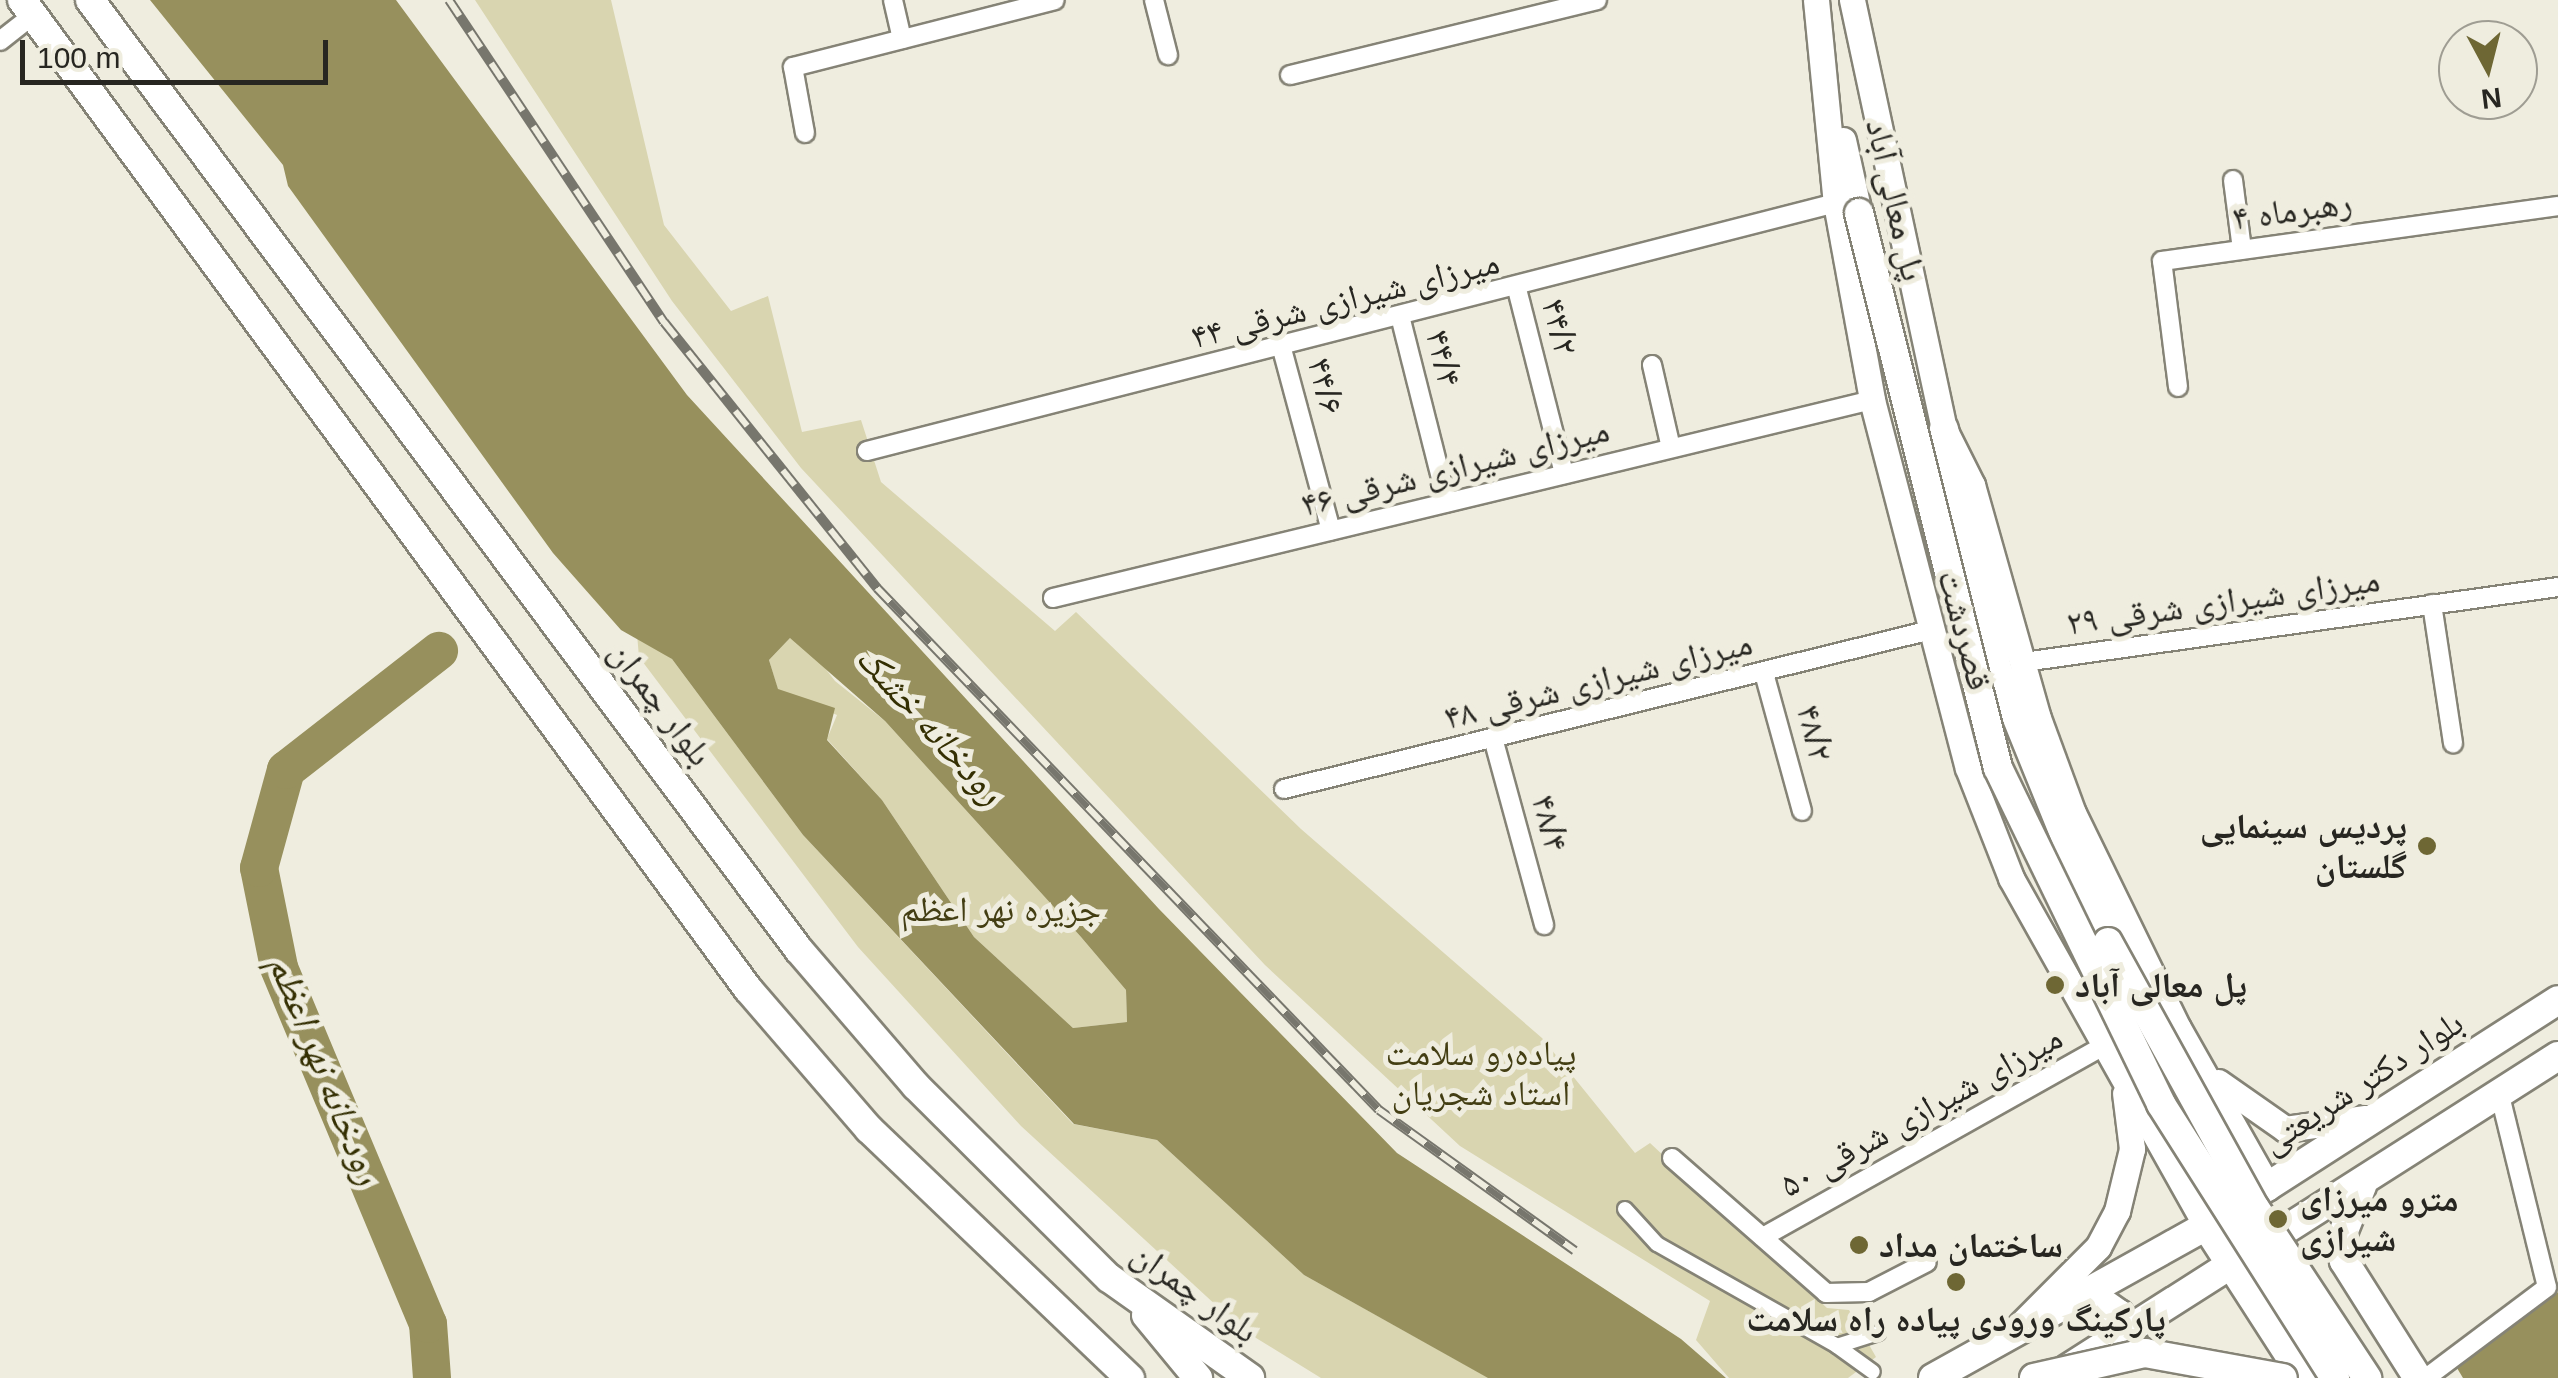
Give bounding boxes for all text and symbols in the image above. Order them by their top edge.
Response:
scale bar [25,20,332,82]
north arrow [2438,20,2538,120]
text: 100 m [37,41,120,74]
text: N [2480,82,2503,115]
street label: پل معالی آباد [1857,115,1935,285]
street label: ۴ رهبرماه [2230,181,2354,239]
street label: ۴۴ میرزای شیرازی شرقی [1187,240,1503,358]
street label: ۴۴/۲ [1532,294,1588,360]
street label: ۴۴/۴ [1417,325,1471,391]
street label: ۴۴/۶ [1298,353,1354,419]
street label: ۴۶ میرزای شیرازی شرقی [1297,408,1613,526]
street label: ۲۹ میرزای شیرازی شرقی [2064,558,2382,644]
street label: قصردشت [1929,566,2001,694]
street label: ۴۸ میرزای شیرازی شرقی [1440,621,1756,739]
street label: بلوار چمران [600,632,722,774]
water label: رودخانه خشک [846,636,1014,814]
street label: ۴۸/۲ [1787,700,1843,766]
street label: ۴۸/۴ [1522,790,1578,856]
place label: پردیس سینمایی گلستان [2200,805,2407,887]
marker: پردیس سینمایی گلستان [2416,835,2438,857]
park label: جزیره نهر اعظم [901,888,1101,930]
water label: رودخانه نهر اعظم [258,949,392,1191]
place label: پل معالی آباد [2075,964,2247,1006]
marker: پل معالی آباد [2044,974,2066,996]
street label: بلوار دکتر شریعتی [2253,1001,2471,1163]
street label: ۵۰ میرزای شیرازی شرقی [1773,1016,2069,1206]
park label: پیاده‌رو سلامت استاد شجریان [1386,1032,1576,1114]
place label: مترو میرزای شیرازی [2300,1178,2458,1260]
marker: مترو میرزای شیرازی [2265,1206,2291,1232]
place label: ساختمان مداد [1879,1224,2063,1266]
street label: بلوار چمران [1124,1232,1266,1352]
marker: ساختمان مداد [1848,1234,1870,1256]
marker: پارکینگ ورودی پیاده راه سلامت [1945,1271,1967,1293]
place label: پارکینگ ورودی پیاده راه سلامت [1746,1298,2166,1340]

